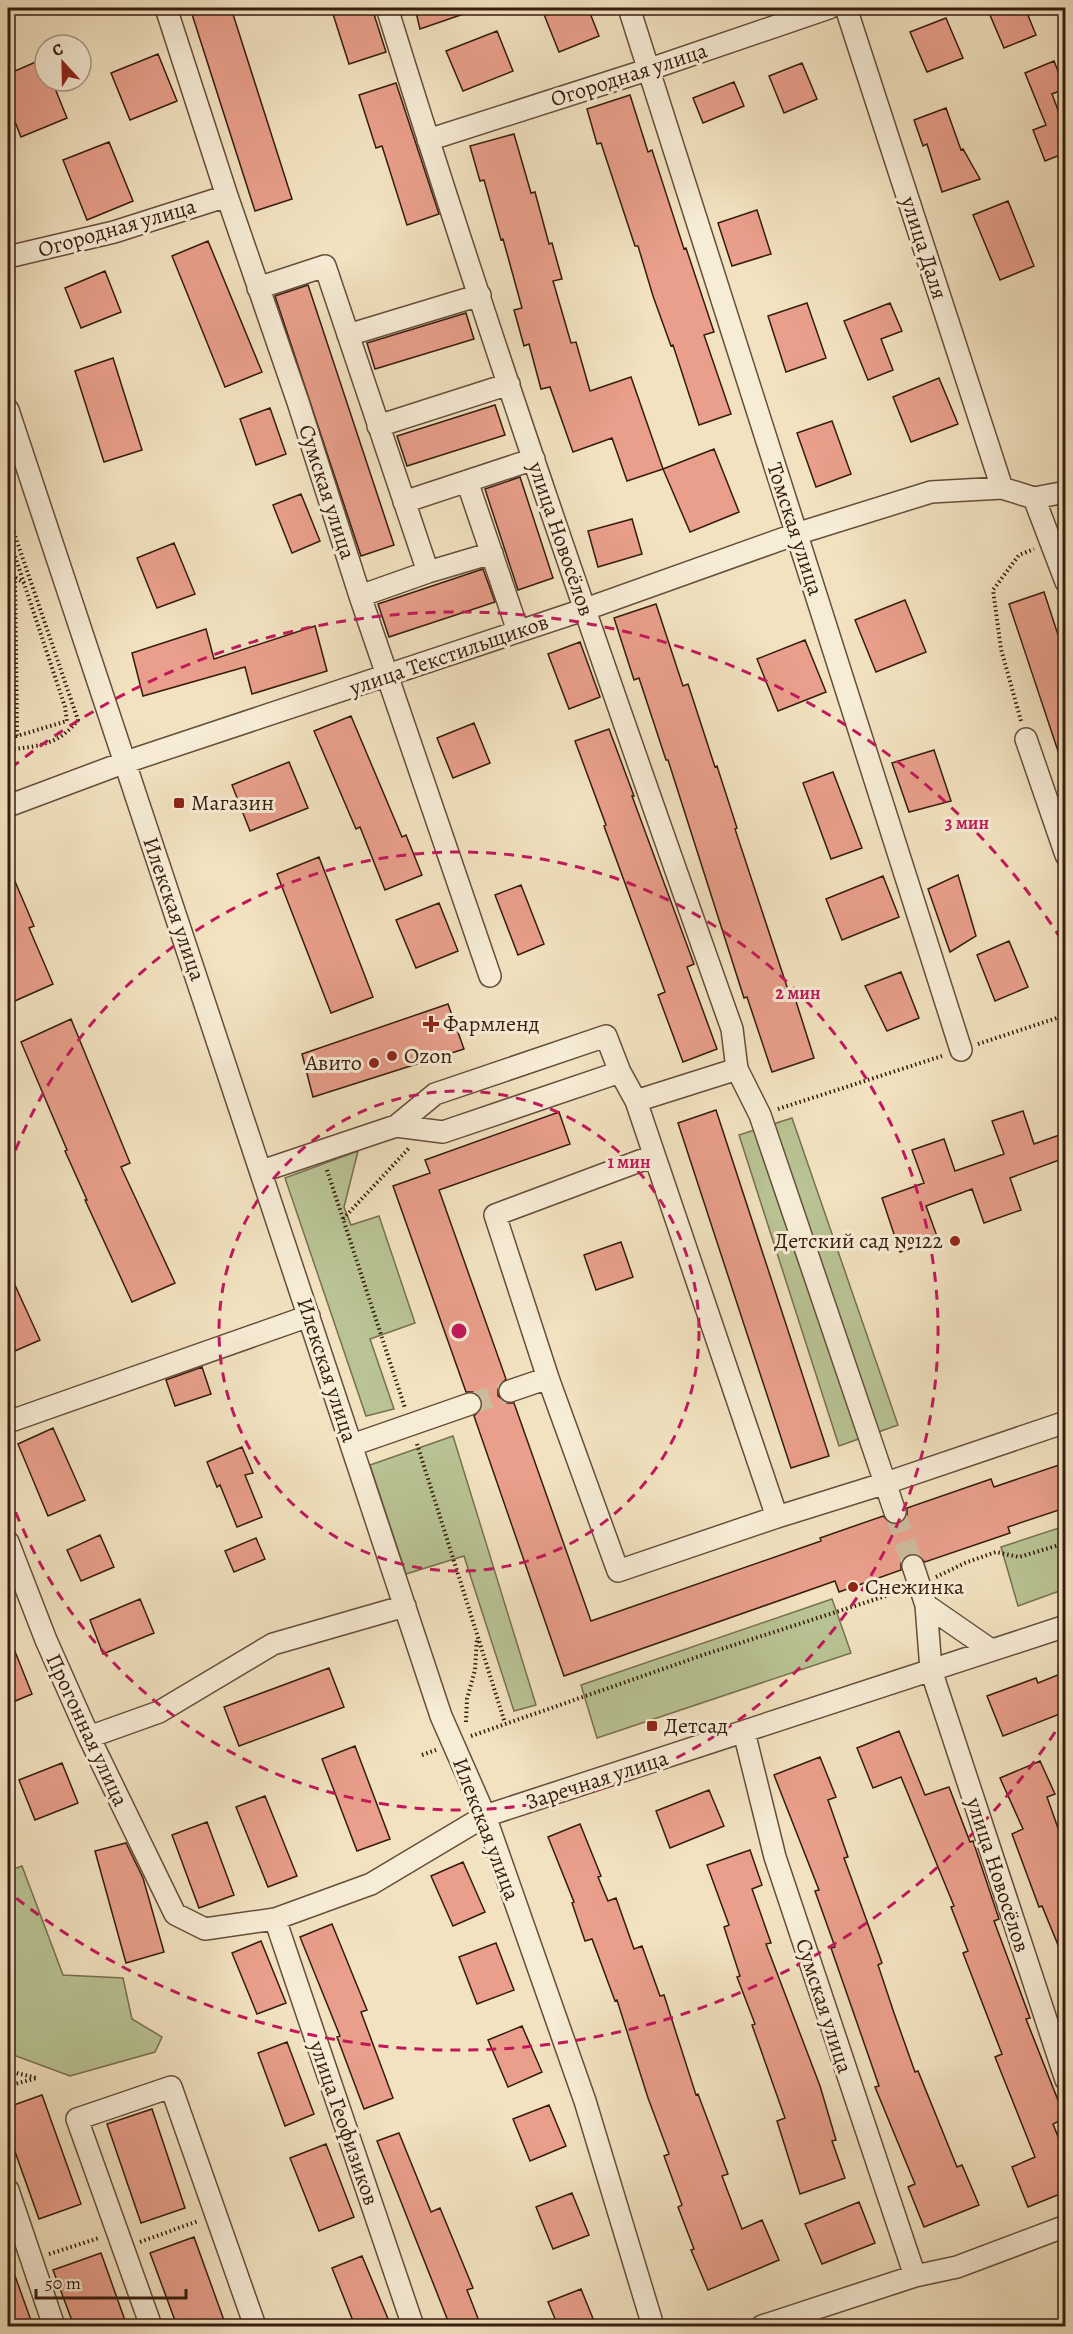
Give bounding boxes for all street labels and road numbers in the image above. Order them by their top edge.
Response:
street label: Огородная улица [547,35,712,114]
street label: Огородная улица [34,191,200,265]
street label: улица Даля [893,192,955,303]
street label: Сумская улица [291,421,363,564]
street label: улица Новосёлов [520,457,601,620]
street label: Томская улица [759,459,831,600]
street label: улица Текстильщиков [345,607,552,703]
street label: Илекская улица [135,833,213,986]
street label: Илекская улица [290,1294,365,1447]
street label: Прогонная улица [38,1649,136,1812]
street label: Заречная улица [522,1743,673,1817]
street label: Илекская улица [445,1753,527,1905]
street label: улица Новосёлов [959,1793,1037,1956]
street label: Сумская улица [788,1935,860,2078]
street label: улица Геофизиков [301,2036,386,2209]

